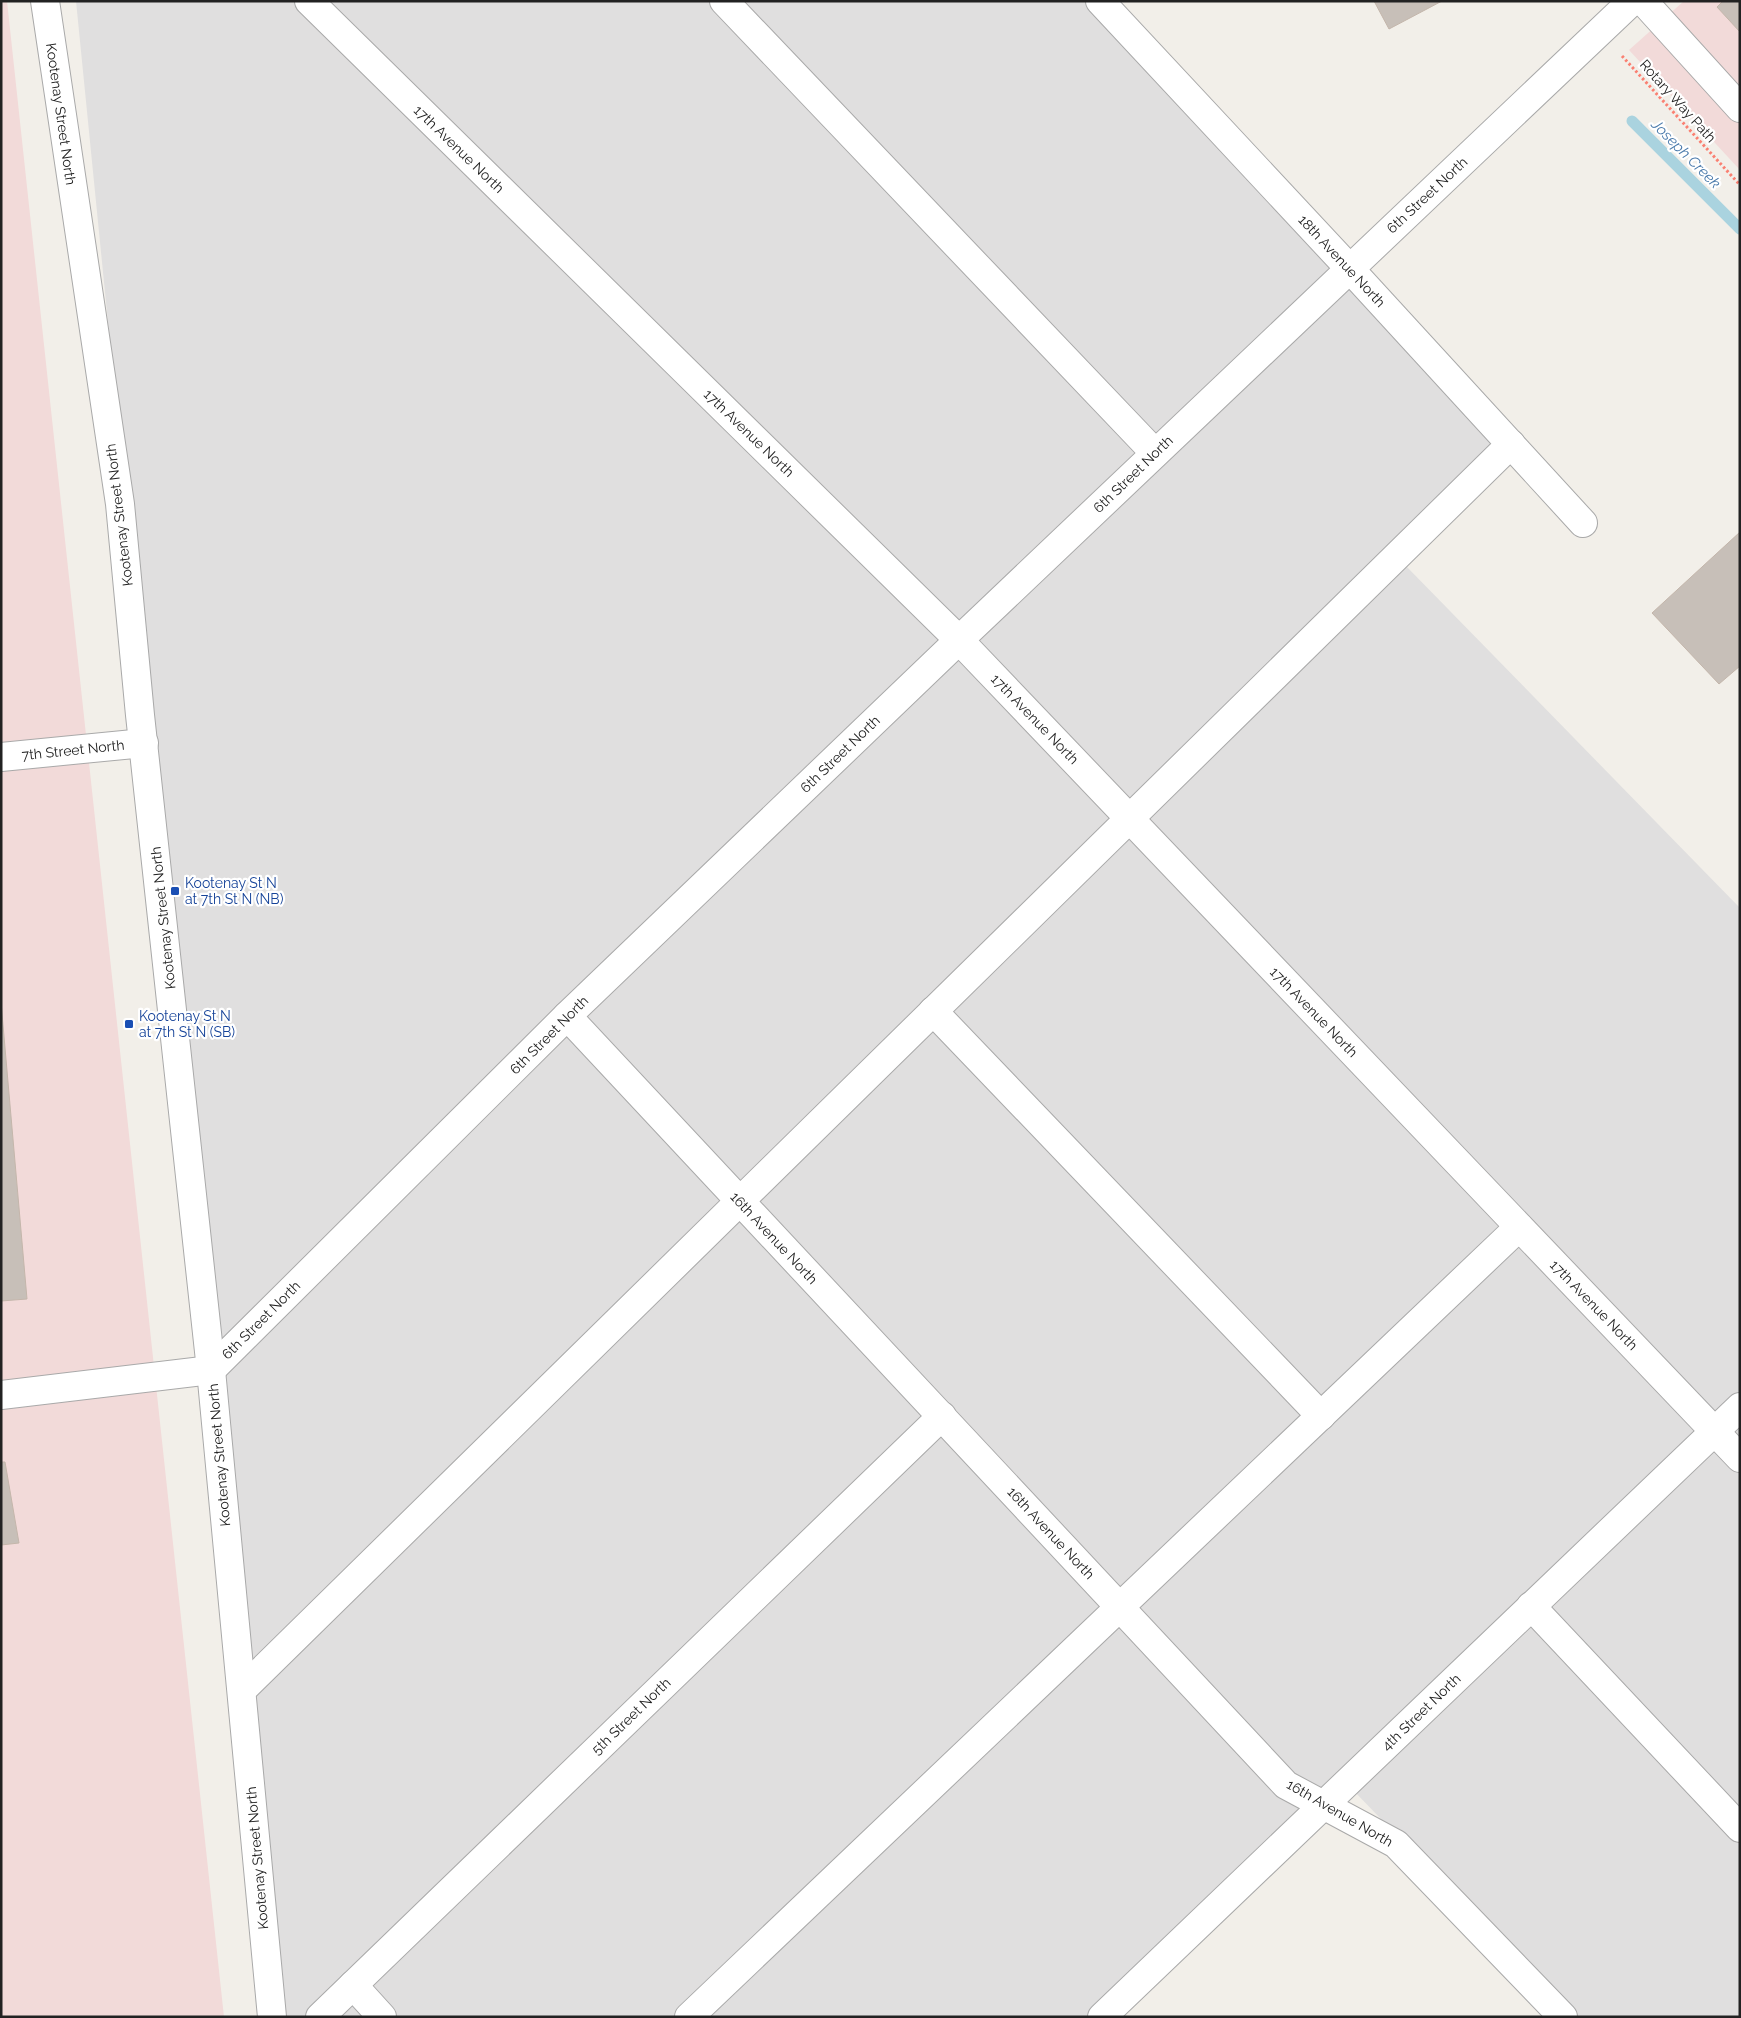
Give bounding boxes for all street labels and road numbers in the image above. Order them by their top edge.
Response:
street label: Kootenay Street North [43,42,79,186]
street label: Rotary Way Path [1637,56,1719,146]
street label: 17th Avenue North [411,102,507,196]
street label: 6th Street North [1383,154,1471,236]
street label: 18th Avenue North [1295,212,1389,310]
street label: 17th Avenue North [701,386,797,480]
street label: 6th Street North [1090,432,1176,516]
street label: Kootenay Street North [102,443,136,587]
street label: 17th Avenue North [988,671,1082,767]
street label: 6th Street North [797,712,883,796]
street label: 7th Street North [21,737,125,763]
street label: Kootenay Street North [148,846,178,990]
street label: 17th Avenue North [1267,964,1361,1060]
street label: 6th Street North [507,993,591,1077]
street label: 16th Avenue North [727,1189,821,1287]
street label: 17th Avenue North [1547,1257,1641,1353]
street label: 6th Street North [219,1278,303,1362]
street label: Kootenay Street North [205,1383,233,1527]
street label: 16th Avenue North [1004,1484,1098,1582]
street label: 4th Street North [1378,1670,1464,1754]
street label: 5th Street North [588,1674,674,1758]
street label: 16th Avenue North [1284,1776,1396,1850]
street label: Kootenay Street North [243,1786,271,1930]

